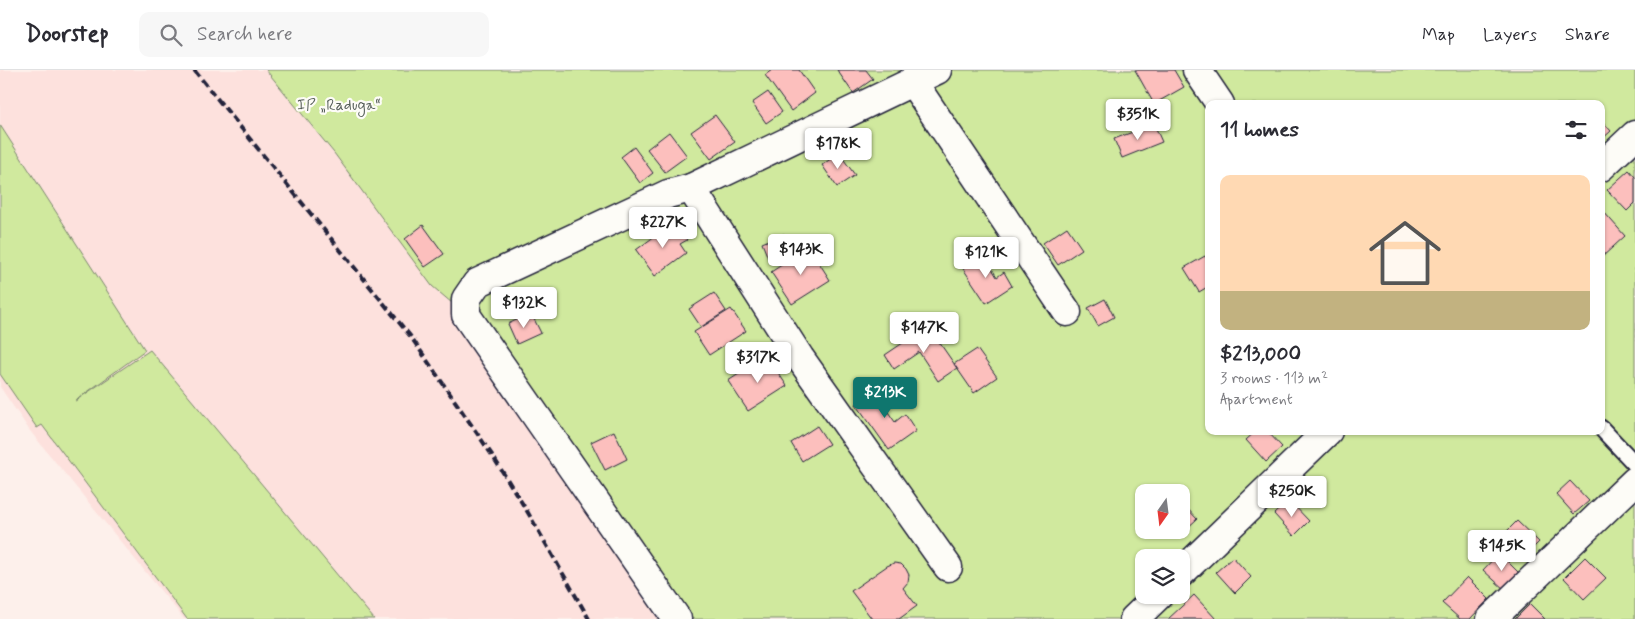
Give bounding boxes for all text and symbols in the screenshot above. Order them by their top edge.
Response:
search box [139,12,489,57]
text: Doorstep [25,19,109,50]
icon: search [157,21,185,49]
text: Search here [197,22,293,47]
text: Map [1422,23,1455,47]
text: Layers [1483,23,1537,47]
text: Share [1565,23,1610,47]
park label: IP „Raduga“ [297,95,381,117]
pin: $351K [1103,98,1173,141]
text: $351K [1117,104,1159,125]
text: 11 homes [1220,116,1299,144]
icon: filters [1562,116,1590,144]
pin: $178K [803,128,873,170]
text: $178K [816,133,860,154]
pin: $227K [628,206,698,249]
icon: home [1360,208,1450,298]
text: $227K [640,212,686,233]
pin: $143K [766,234,836,276]
pin: $121K [951,236,1021,279]
text: $143K [779,239,823,260]
text: $121K [965,242,1007,263]
pin: $132K [489,286,559,329]
text: $132K [502,292,546,313]
pin: $147K [889,312,959,354]
text: $147K [901,317,947,338]
text: $213,000 [1220,340,1301,368]
pin: $317K [723,342,793,384]
text: $317K [736,347,780,368]
text: 3 rooms · 113 m² [1220,368,1328,389]
pin: $213K [850,376,920,419]
text: $213K [864,382,906,403]
text: Apartment [1220,389,1293,410]
pin: $250K [1257,476,1327,518]
text: $250K [1269,481,1315,502]
north arrow [1135,484,1190,539]
map controls [1135,484,1190,604]
pin: $145K [1467,530,1537,572]
text: $145K [1479,535,1525,556]
button: layers [1135,549,1190,604]

